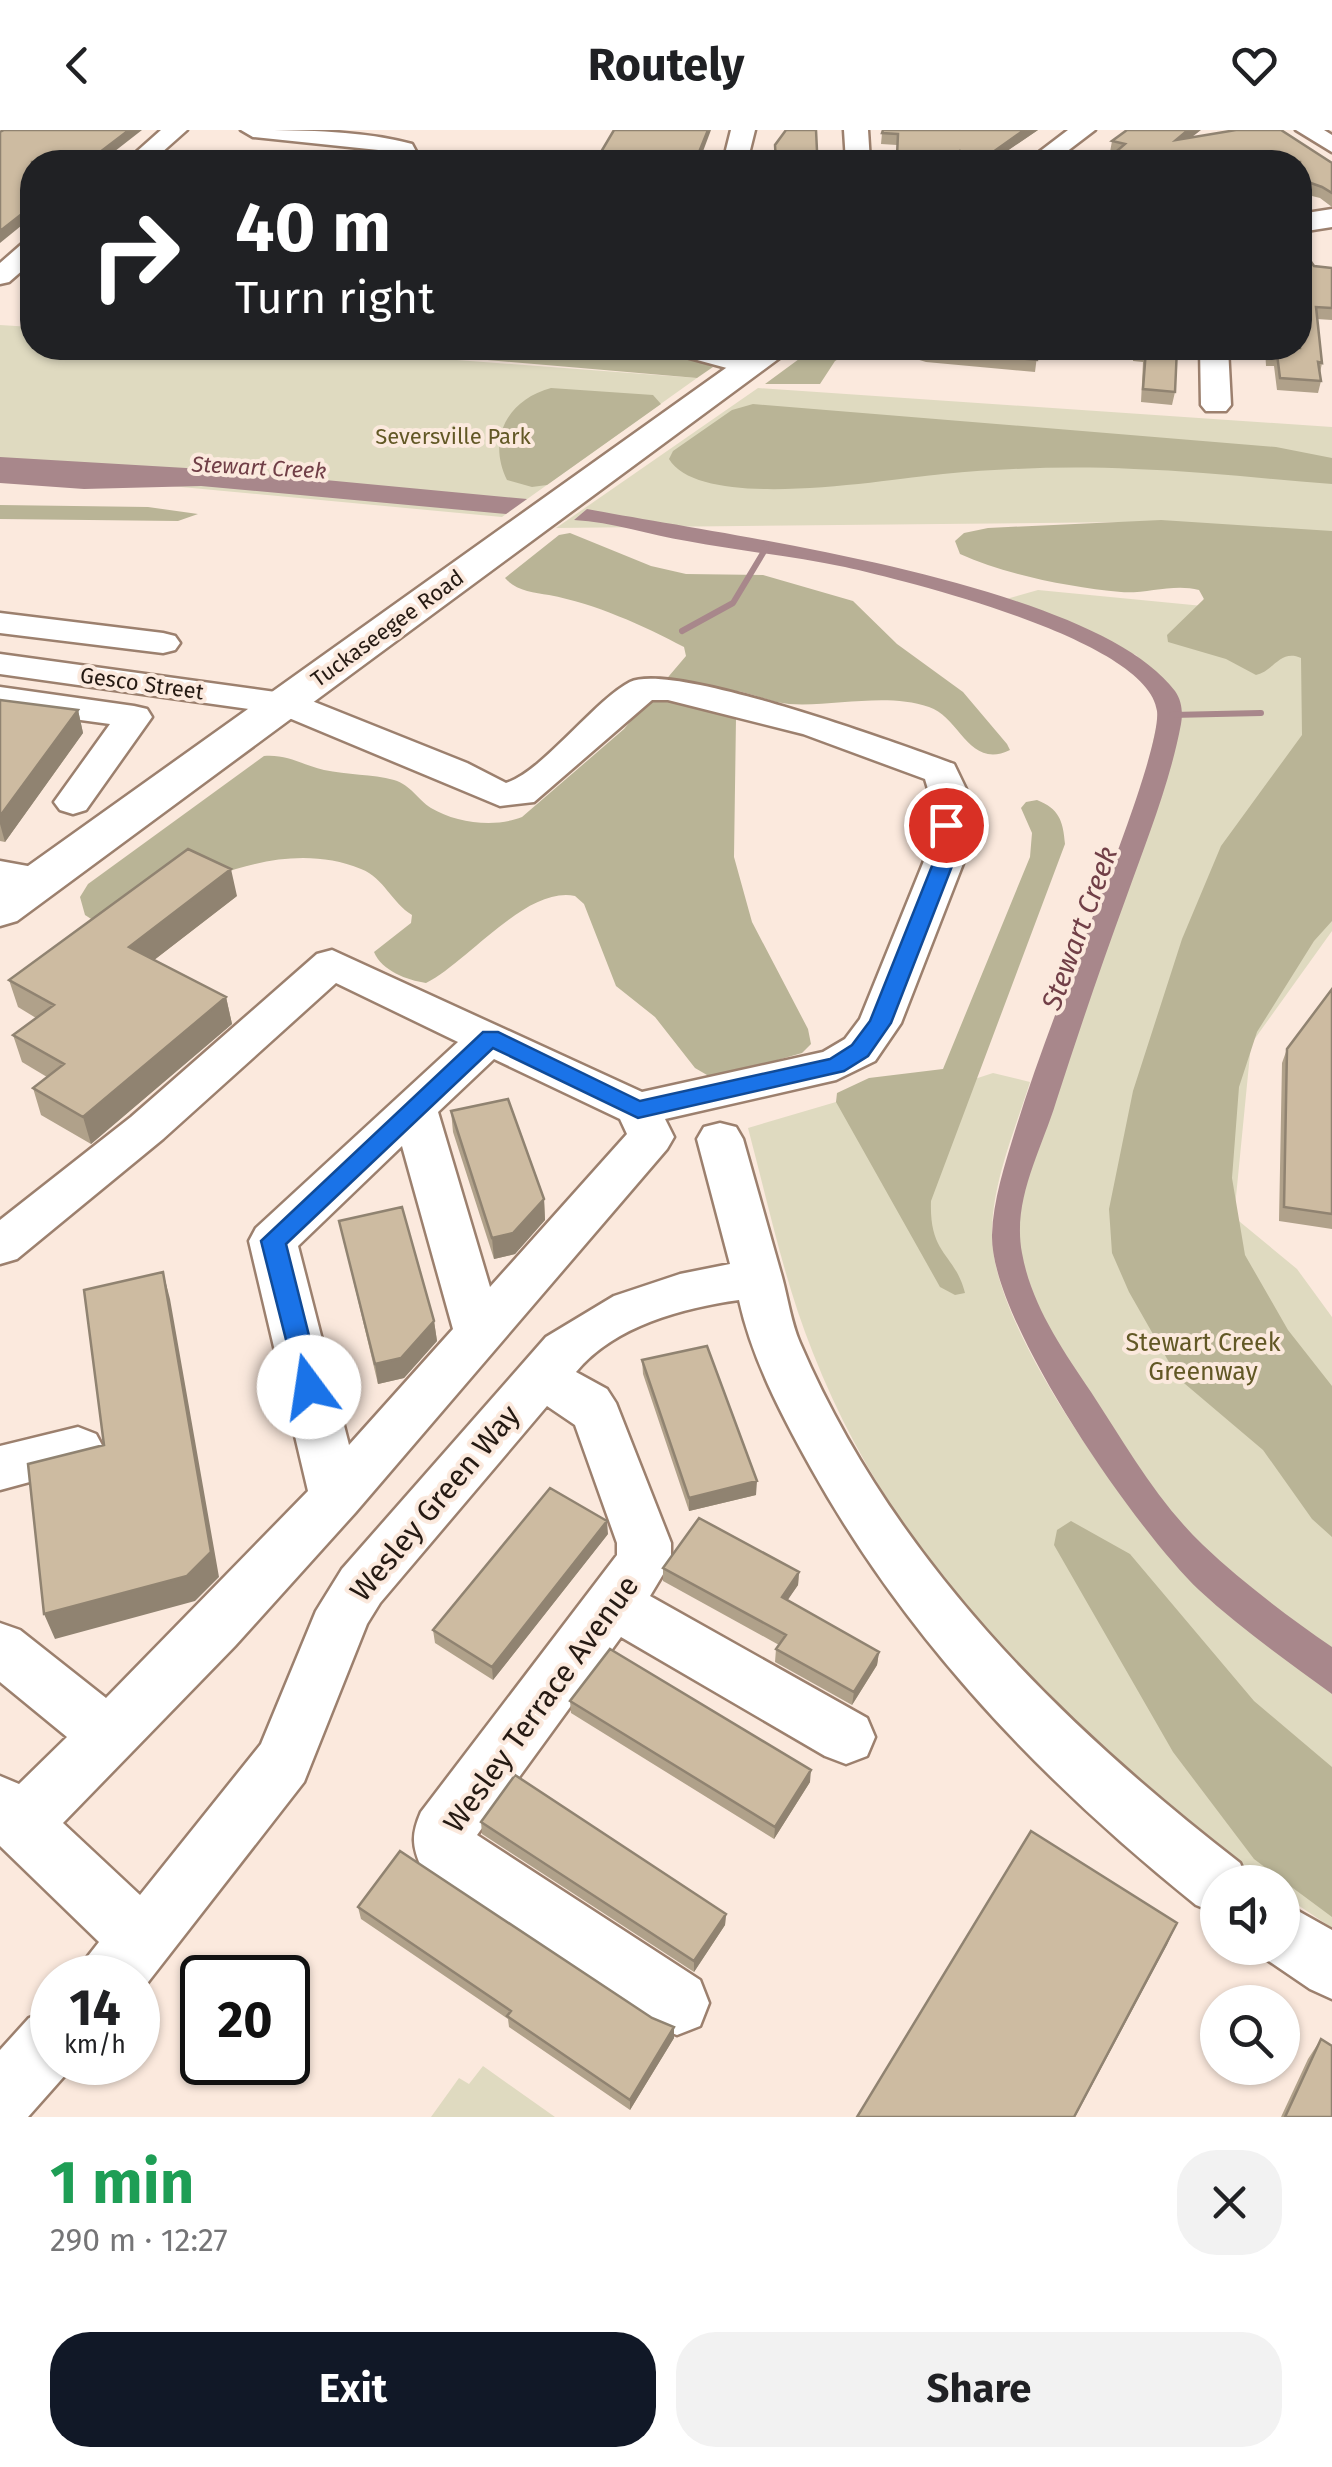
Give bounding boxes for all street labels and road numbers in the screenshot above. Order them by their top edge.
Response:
street label: Tuckaseegee Road [306,564,469,693]
street label: Gesco Street [78,661,206,706]
street label: Wesley Green Way [343,1397,528,1608]
street label: Wesley Terrace Avenue [436,1569,646,1839]

